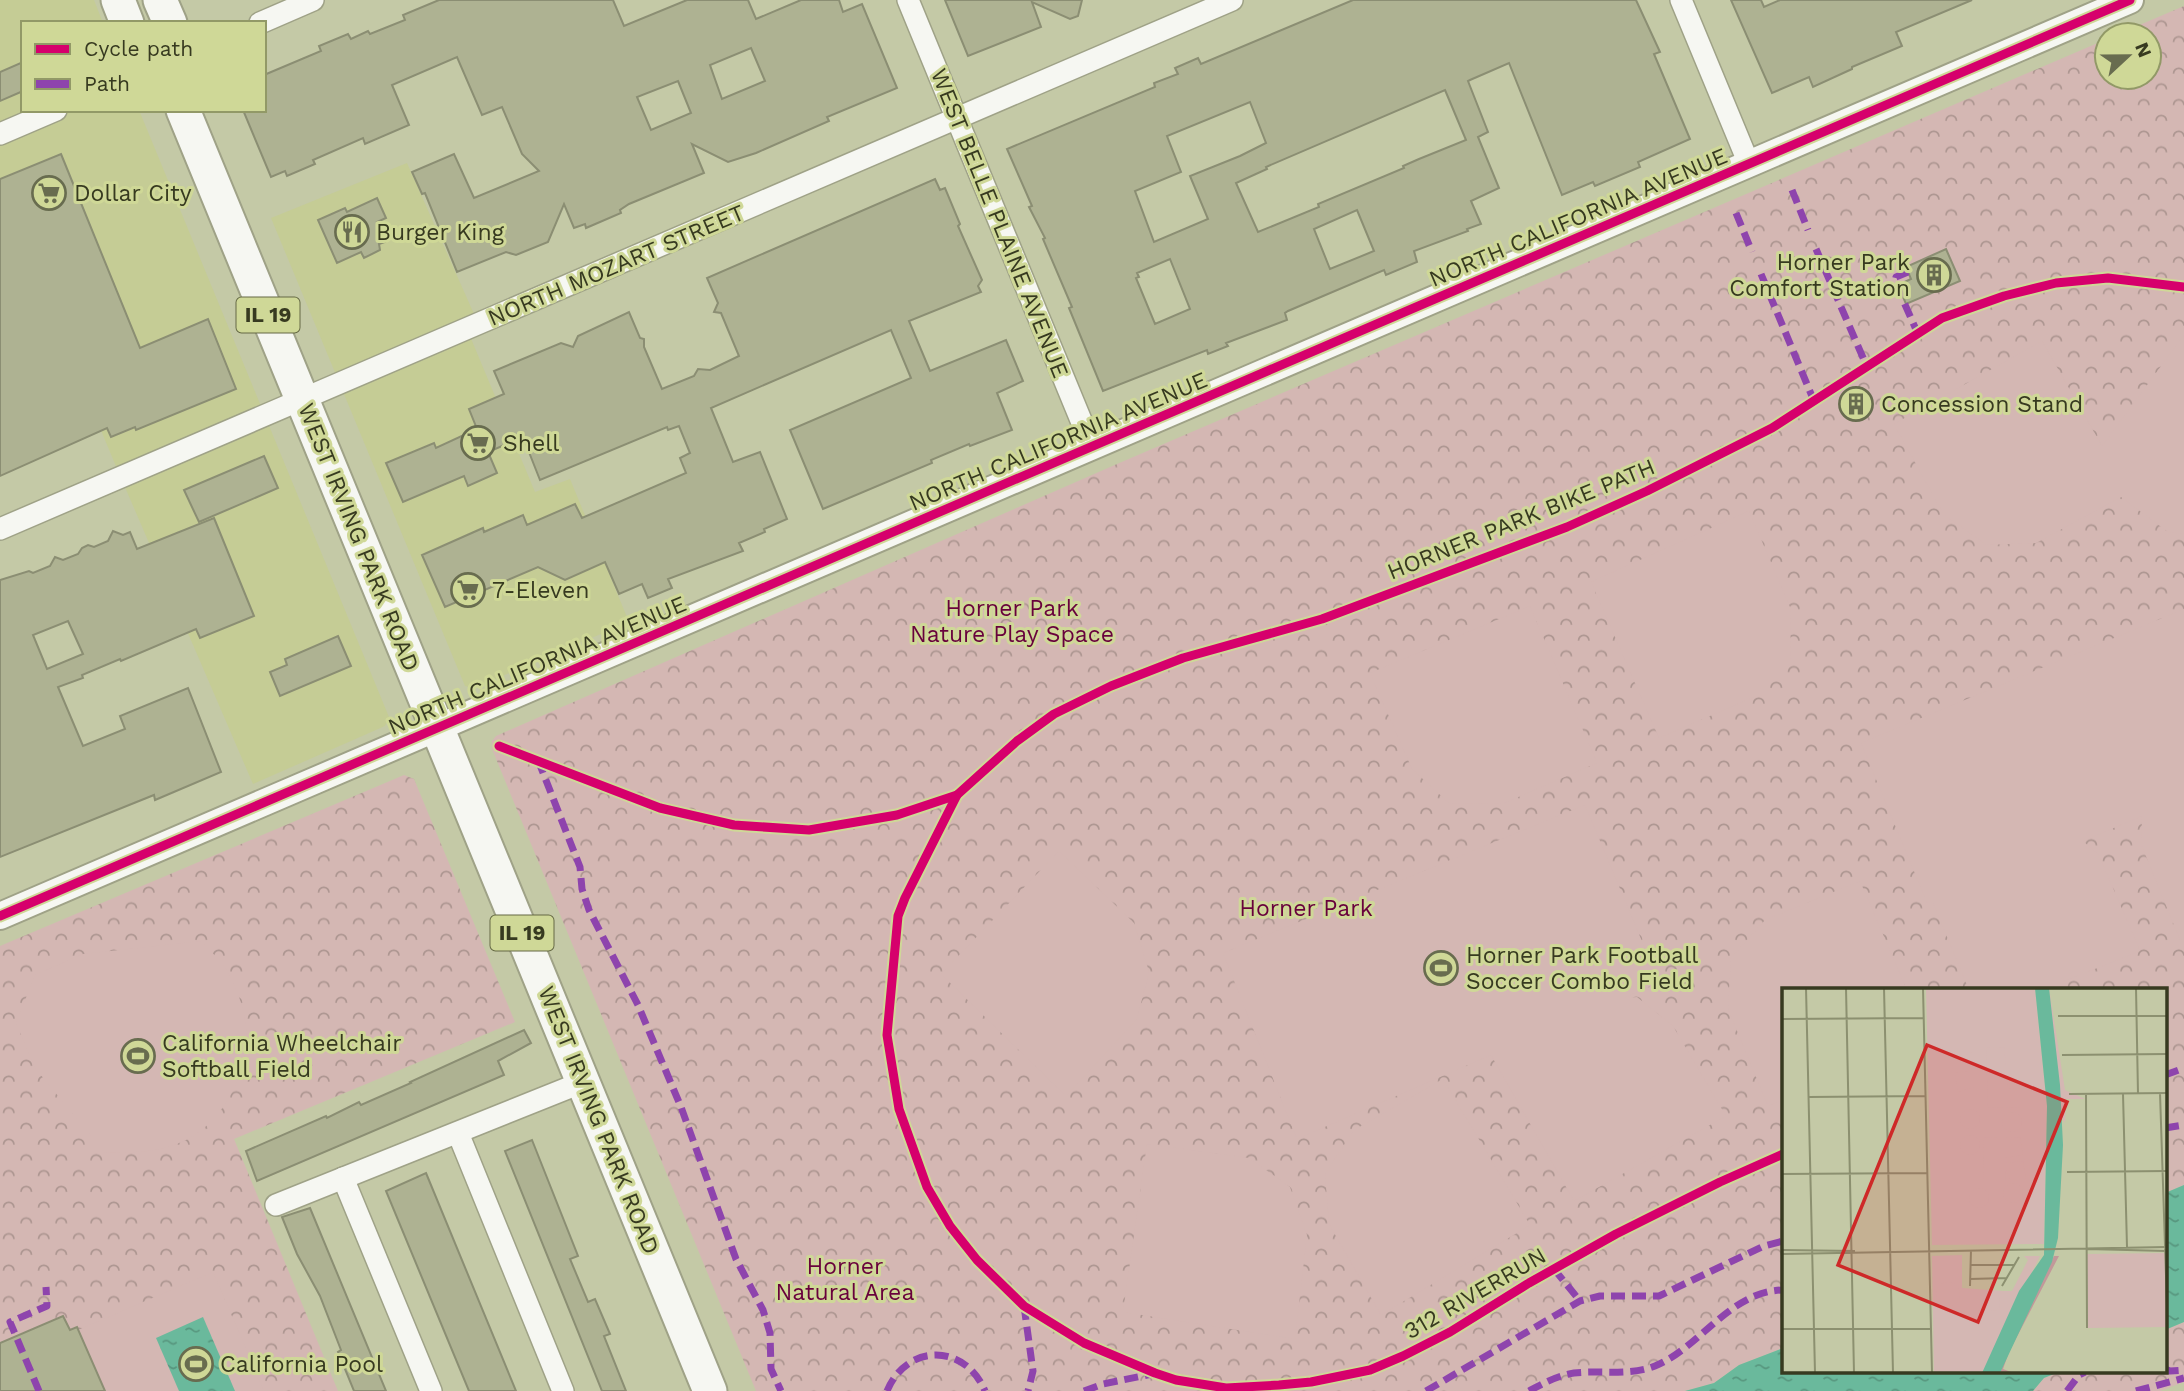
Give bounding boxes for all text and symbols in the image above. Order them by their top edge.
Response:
legend [21,21,266,112]
north arrow [2093,21,2163,91]
text: Cycle path [84,36,193,61]
text: N [2130,39,2157,61]
street label: WEST BELLE PLAINE AVENUE [925,65,1074,382]
text: Path [84,71,130,96]
street label: NORTH CALIFORNIA AVENUE [1425,142,1731,293]
supermarket icon: Dollar City [30,174,68,212]
place label: Dollar City [74,180,192,207]
street label: NORTH MOZART STREET [484,199,749,332]
restaurant icon: Burger King [333,213,371,251]
place label: Burger King [376,219,505,246]
place label: Horner Park Comfort Station [1729,249,1910,302]
building icon: Horner Park Comfort Station [1915,256,1953,294]
road number: IL 19 [236,298,300,332]
street label: NORTH CALIFORNIA AVENUE [905,366,1211,517]
building icon: Concession Stand [1837,385,1875,423]
place label: Concession Stand [1881,391,2083,418]
street label: WEST IRVING PARK ROAD [292,399,425,675]
supermarket icon: Shell [459,424,497,462]
place label: Shell [503,430,559,457]
street label: HORNER PARK BIKE PATH [1383,453,1659,586]
supermarket icon: 7-Eleven [449,571,487,609]
place label: 7-Eleven [492,577,590,604]
street label: NORTH CALIFORNIA AVENUE [384,590,690,741]
park label: Horner Park Nature Play Space [910,595,1114,648]
park label: Horner Park [1239,895,1373,922]
road number: IL 19 [490,916,554,950]
place label: Horner Park Football Soccer Combo Field [1466,942,1698,995]
sports icon: Horner Park Football Soccer Combo Field [1422,949,1460,987]
street label: WEST IRVING PARK ROAD [532,982,665,1258]
inset map [1782,988,2166,1374]
place label: California Wheelchair Softball Field [162,1030,402,1083]
sports icon: California Wheelchair Softball Field [119,1037,157,1075]
street label: 312 RIVERRUN [1400,1242,1551,1345]
park label: Horner Natural Area [776,1253,914,1306]
sports icon: California Pool [177,1345,215,1383]
place label: California Pool [220,1351,383,1378]

